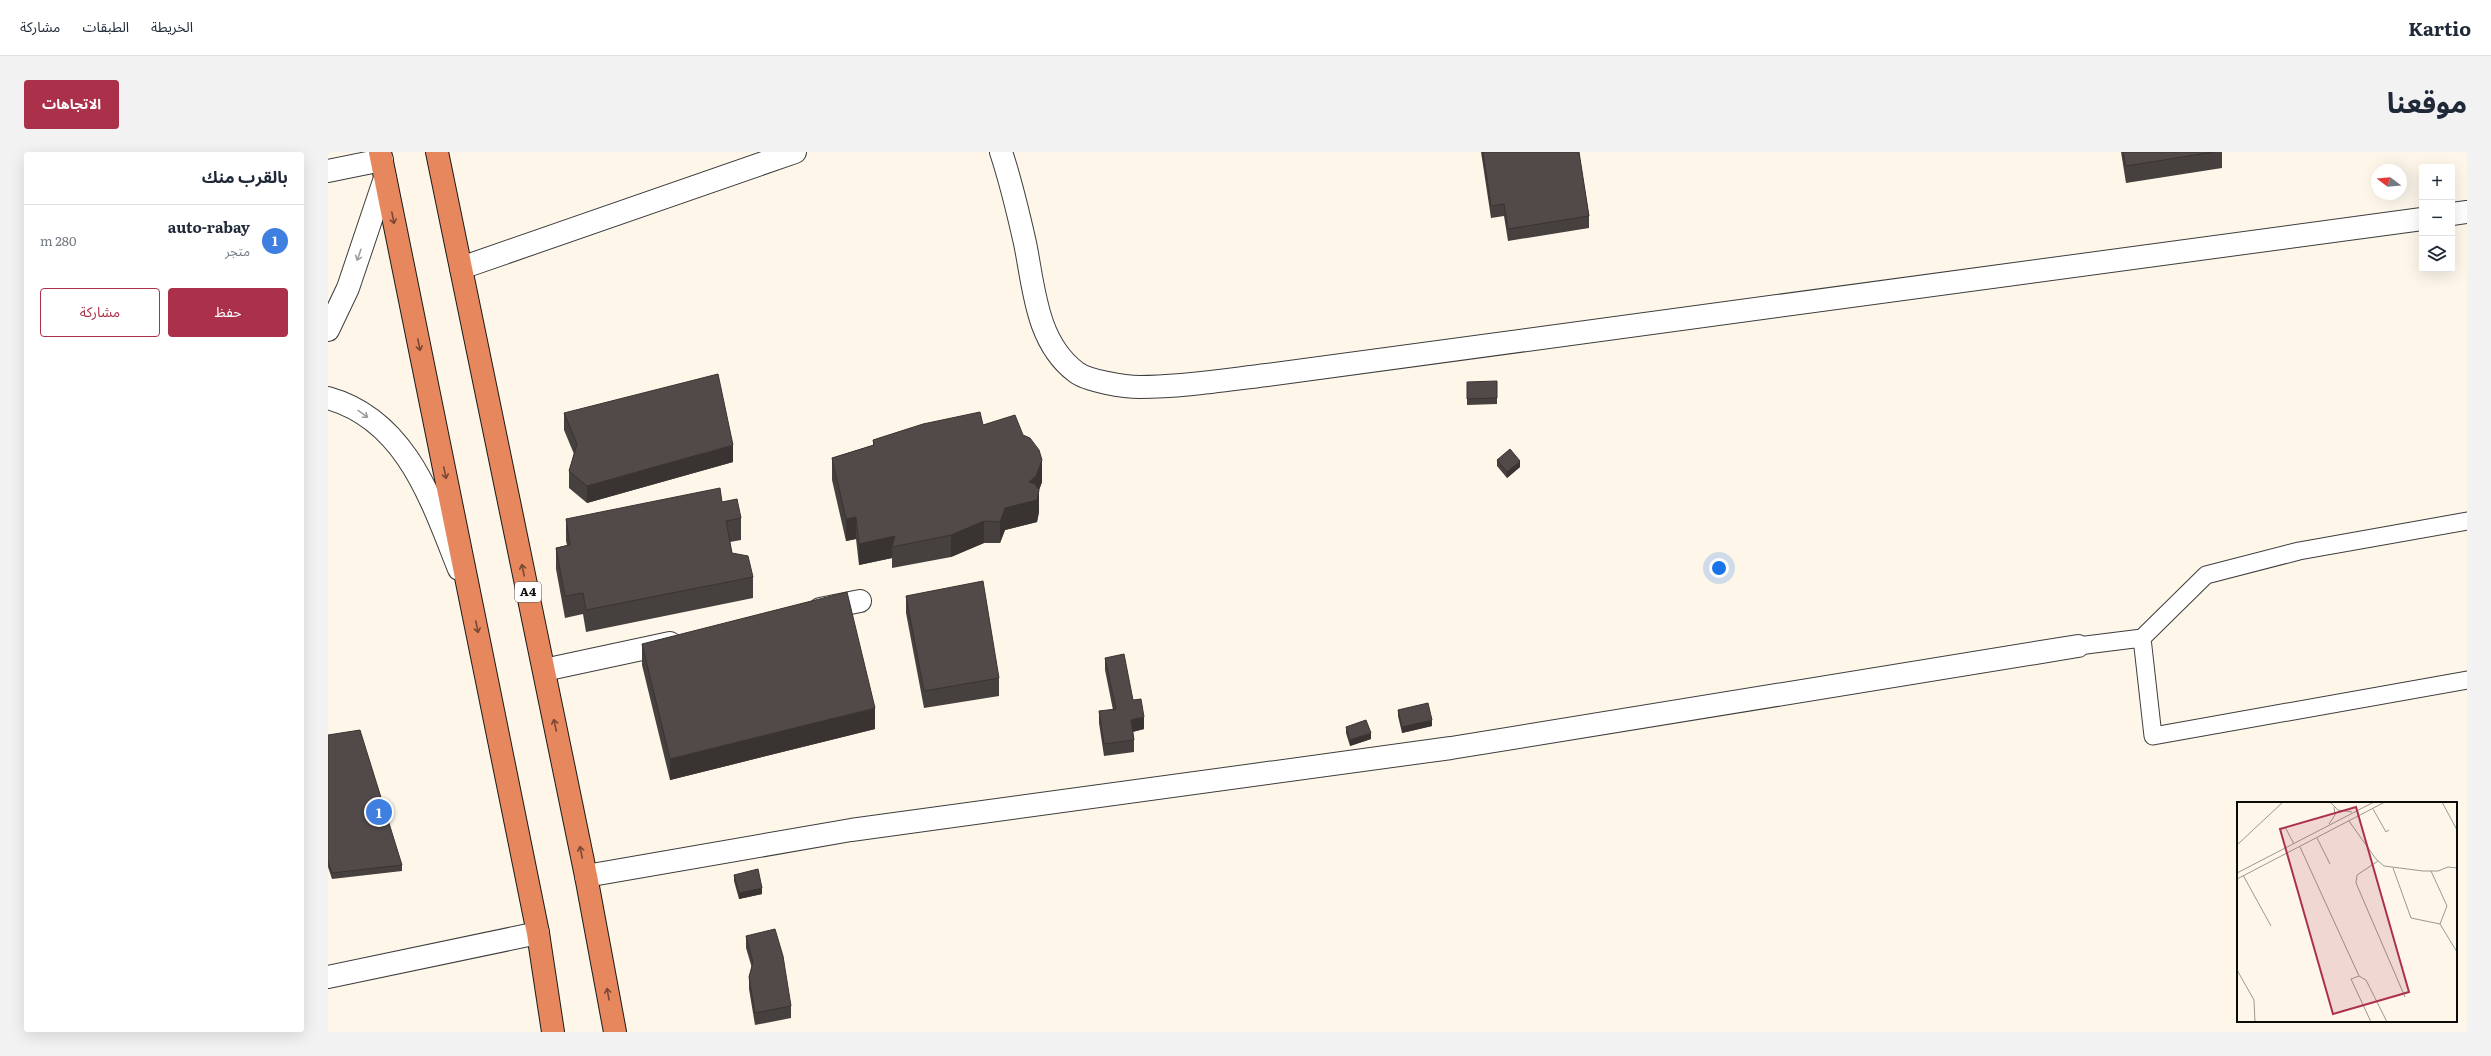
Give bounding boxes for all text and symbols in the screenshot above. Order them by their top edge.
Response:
text: Kartio [2408,14,2471,42]
text: مشاركة [20,16,60,36]
text: الطبقات [82,16,129,36]
text: الخريطة [151,16,193,36]
button: الاتجاهات [24,80,119,129]
text: موقعنا [2387,80,2467,122]
text: بالقرب منك [202,163,288,188]
north arrow [2371,164,2407,200]
map controls [2419,164,2455,272]
button: + [2419,164,2455,200]
button: − [2419,200,2455,236]
one-way arrow [390,211,398,224]
text: auto-rabay [168,215,250,238]
text: 280 m [40,231,77,250]
text: 1 [272,231,278,250]
button: layers [2419,236,2455,272]
text: متجر [225,241,250,260]
one-way arrow [355,248,363,260]
button: مشاركة [40,288,160,337]
button: حفظ [168,288,288,337]
one-way arrow [415,338,423,351]
one-way arrow [357,410,368,419]
one-way arrow [441,466,449,479]
your location [1709,558,1729,578]
one-way arrow [519,564,527,577]
road number: A4 [515,582,541,602]
one-way arrow [473,620,481,633]
one-way arrow [551,719,559,732]
pin: 1 [366,797,392,827]
inset map [2237,802,2457,1022]
one-way arrow [577,846,585,859]
one-way arrow [604,988,612,1001]

